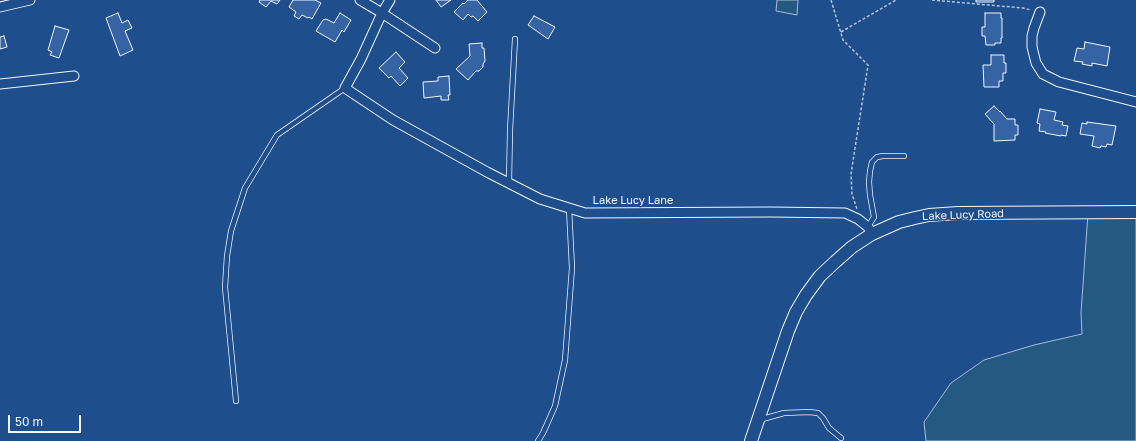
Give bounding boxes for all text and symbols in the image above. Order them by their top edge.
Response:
street label: Lake Lucy Lane [593,194,673,208]
street label: Lake Lucy Road [922,207,1004,223]
scale bar [10,407,83,433]
text: 50 m [15,414,43,429]

